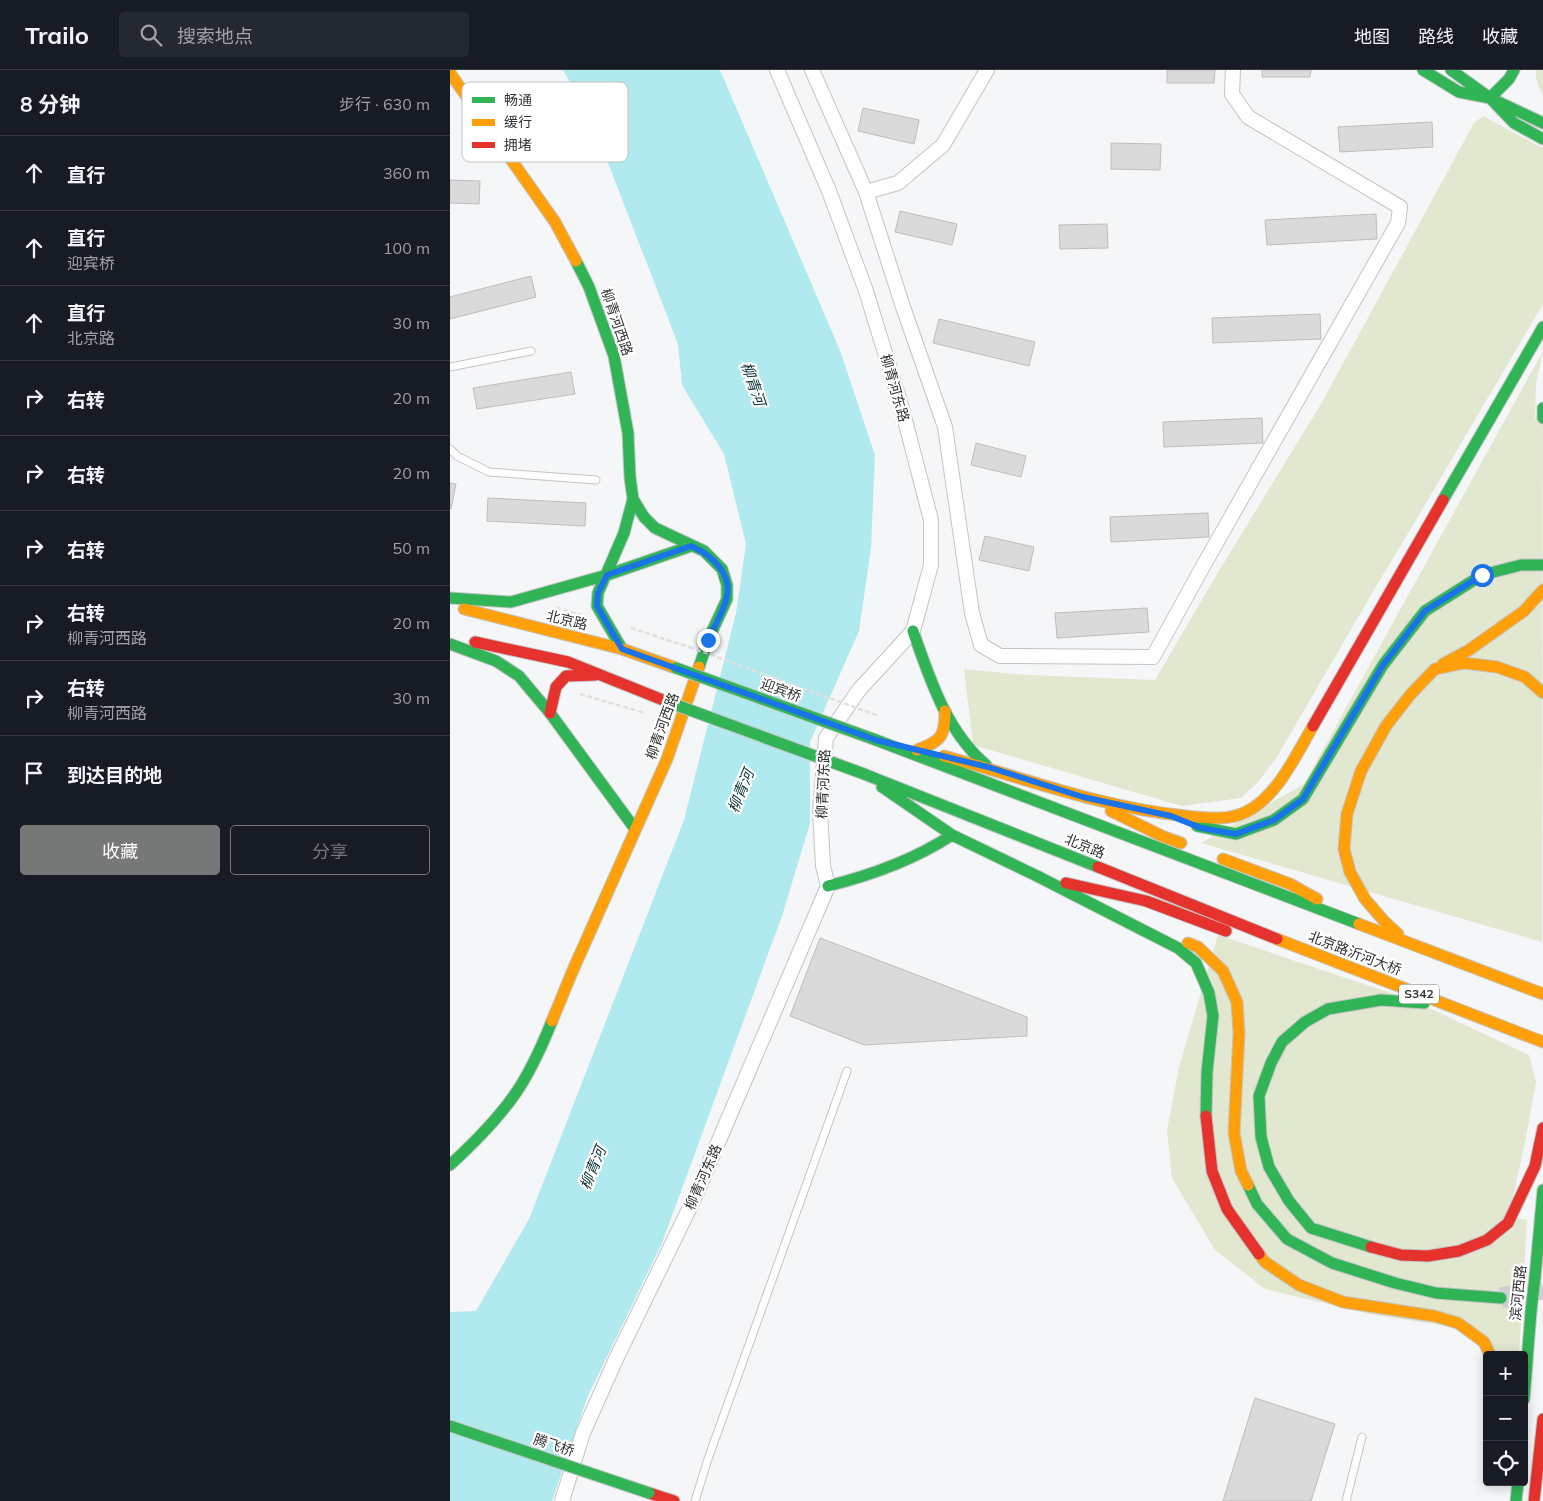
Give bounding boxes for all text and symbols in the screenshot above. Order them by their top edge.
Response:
search box [119,12,469,57]
text: Trailo [25,20,89,50]
icon: search [137,21,165,49]
text: 搜索地点 [177,24,253,48]
text: 地图 [1354,25,1390,48]
text: 路线 [1418,25,1454,48]
text: 收藏 [1482,25,1518,48]
legend [462,82,628,162]
text: 8 分钟 [20,91,80,117]
text: 畅通 [504,91,532,109]
text: 步行 · 630 m [339,94,430,114]
text: 缓行 [504,113,532,131]
text: 拥堵 [504,136,532,154]
icon: ahead [20,159,48,187]
text: 直行 [67,163,105,187]
text: 360 m [383,163,430,183]
text: 直行 [67,226,105,250]
icon: ahead [20,234,48,262]
text: 100 m [383,238,430,258]
text: 迎宾桥 [67,253,115,273]
street label: 柳青河西路 [597,286,637,358]
text: 直行 [67,301,105,325]
icon: ahead [20,309,48,337]
text: 30 m [393,313,430,333]
text: 北京路 [67,328,115,348]
street label: 柳青河东路 [877,352,913,424]
water label: 柳青河 [737,359,771,411]
icon: right [20,384,48,412]
text: 右转 [67,388,105,412]
text: 20 m [393,388,430,408]
icon: right [20,459,48,487]
text: 右转 [67,463,105,487]
text: 20 m [393,463,430,483]
icon: right [20,534,48,562]
text: 右转 [67,538,105,562]
text: 50 m [393,538,430,558]
route start [1471,564,1494,587]
text: 右转 [67,601,105,625]
street label: 北京路 [544,606,590,634]
icon: right [20,609,48,637]
text: 20 m [393,613,430,633]
text: 柳青河西路 [67,628,147,648]
route end [697,629,720,652]
street label: 迎宾桥 [758,674,804,706]
text: 右转 [67,676,105,700]
icon: right [20,684,48,712]
text: 30 m [393,688,430,708]
street label: 柳青河西路 [642,690,682,762]
text: 柳青河西路 [67,703,147,723]
street label: 柳青河东路 [812,749,834,819]
icon: arrive [20,759,48,787]
text: 到达目的地 [67,763,162,787]
water label: 柳青河 [723,764,759,815]
button: 收藏 [20,825,220,875]
button: 分享 [230,825,430,875]
street label: 北京路 [1062,830,1108,862]
street label: 北京路沂河大桥 [1306,927,1404,979]
road number: S342 [1399,984,1439,1004]
water label: 柳青河 [575,1141,611,1192]
street label: 柳青河东路 [681,1141,725,1213]
street label: 滨河西路 [1506,1264,1530,1322]
map controls [1483,1351,1528,1486]
button: + [1483,1351,1528,1396]
button: − [1483,1396,1528,1441]
street label: 腾飞桥 [531,1430,577,1460]
button: locate [1483,1441,1528,1486]

